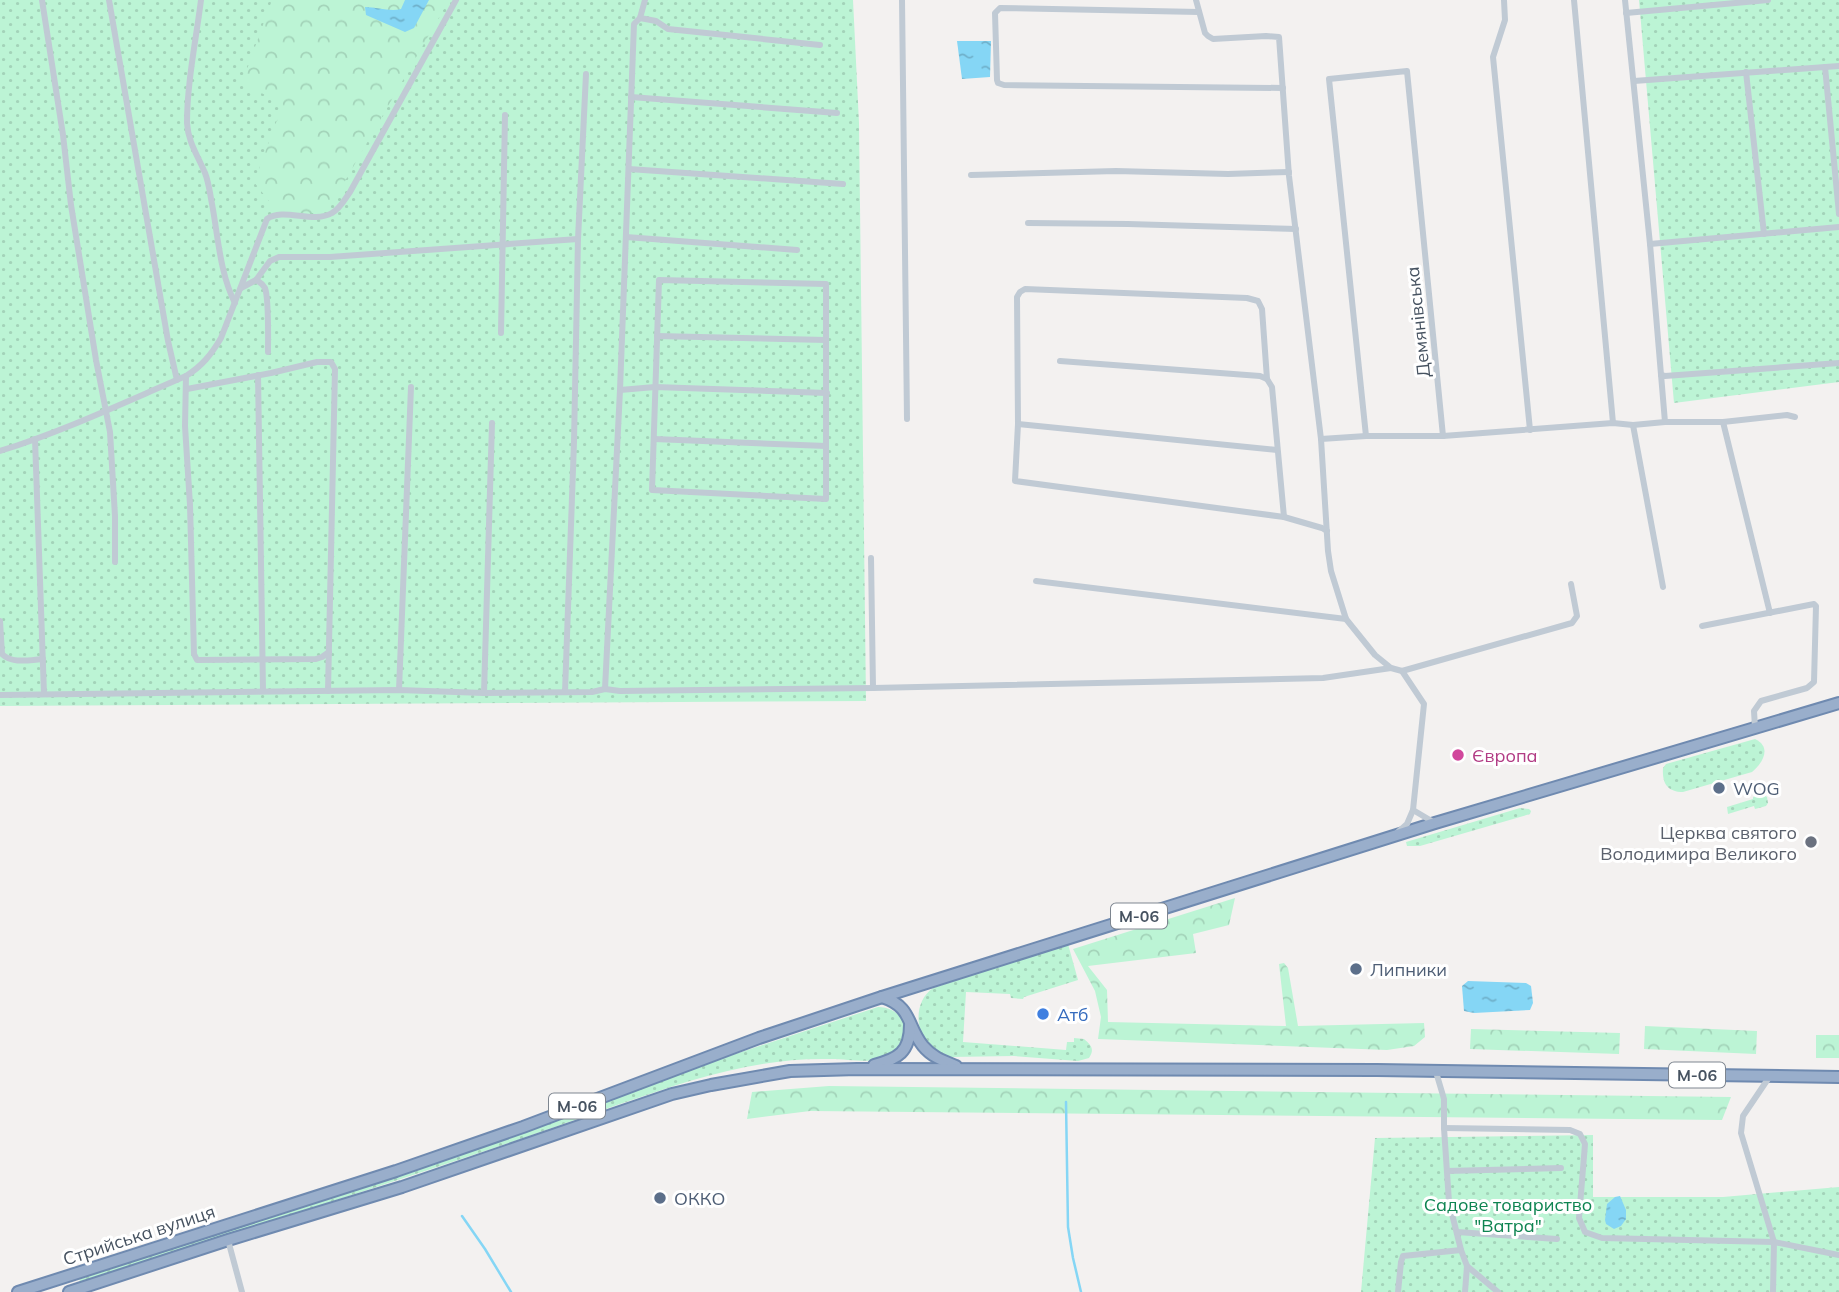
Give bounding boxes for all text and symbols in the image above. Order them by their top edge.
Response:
street label: Демянівська [1401,265,1435,379]
place label: Європа [1472,744,1538,767]
marker: Європа [1450,747,1466,763]
place label: WOG [1733,777,1780,800]
marker: WOG [1711,780,1727,796]
place label: Церква святого Володимира Великого [1600,821,1797,865]
marker: Церква святого Володимира Великого [1803,834,1819,850]
road number: М-06 [1111,904,1167,928]
place label: Липники [1370,958,1447,981]
marker: Липники [1348,961,1364,977]
place label: Атб [1057,1003,1088,1026]
marker: Атб [1035,1006,1051,1022]
road number: М-06 [1669,1063,1725,1088]
road number: М-06 [549,1094,605,1118]
place label: ОККО [674,1187,725,1210]
marker: ОККО [652,1190,668,1206]
park label: Садове товариство "Ватра" [1424,1193,1592,1237]
street label: Стрийська вулиця [60,1200,218,1270]

